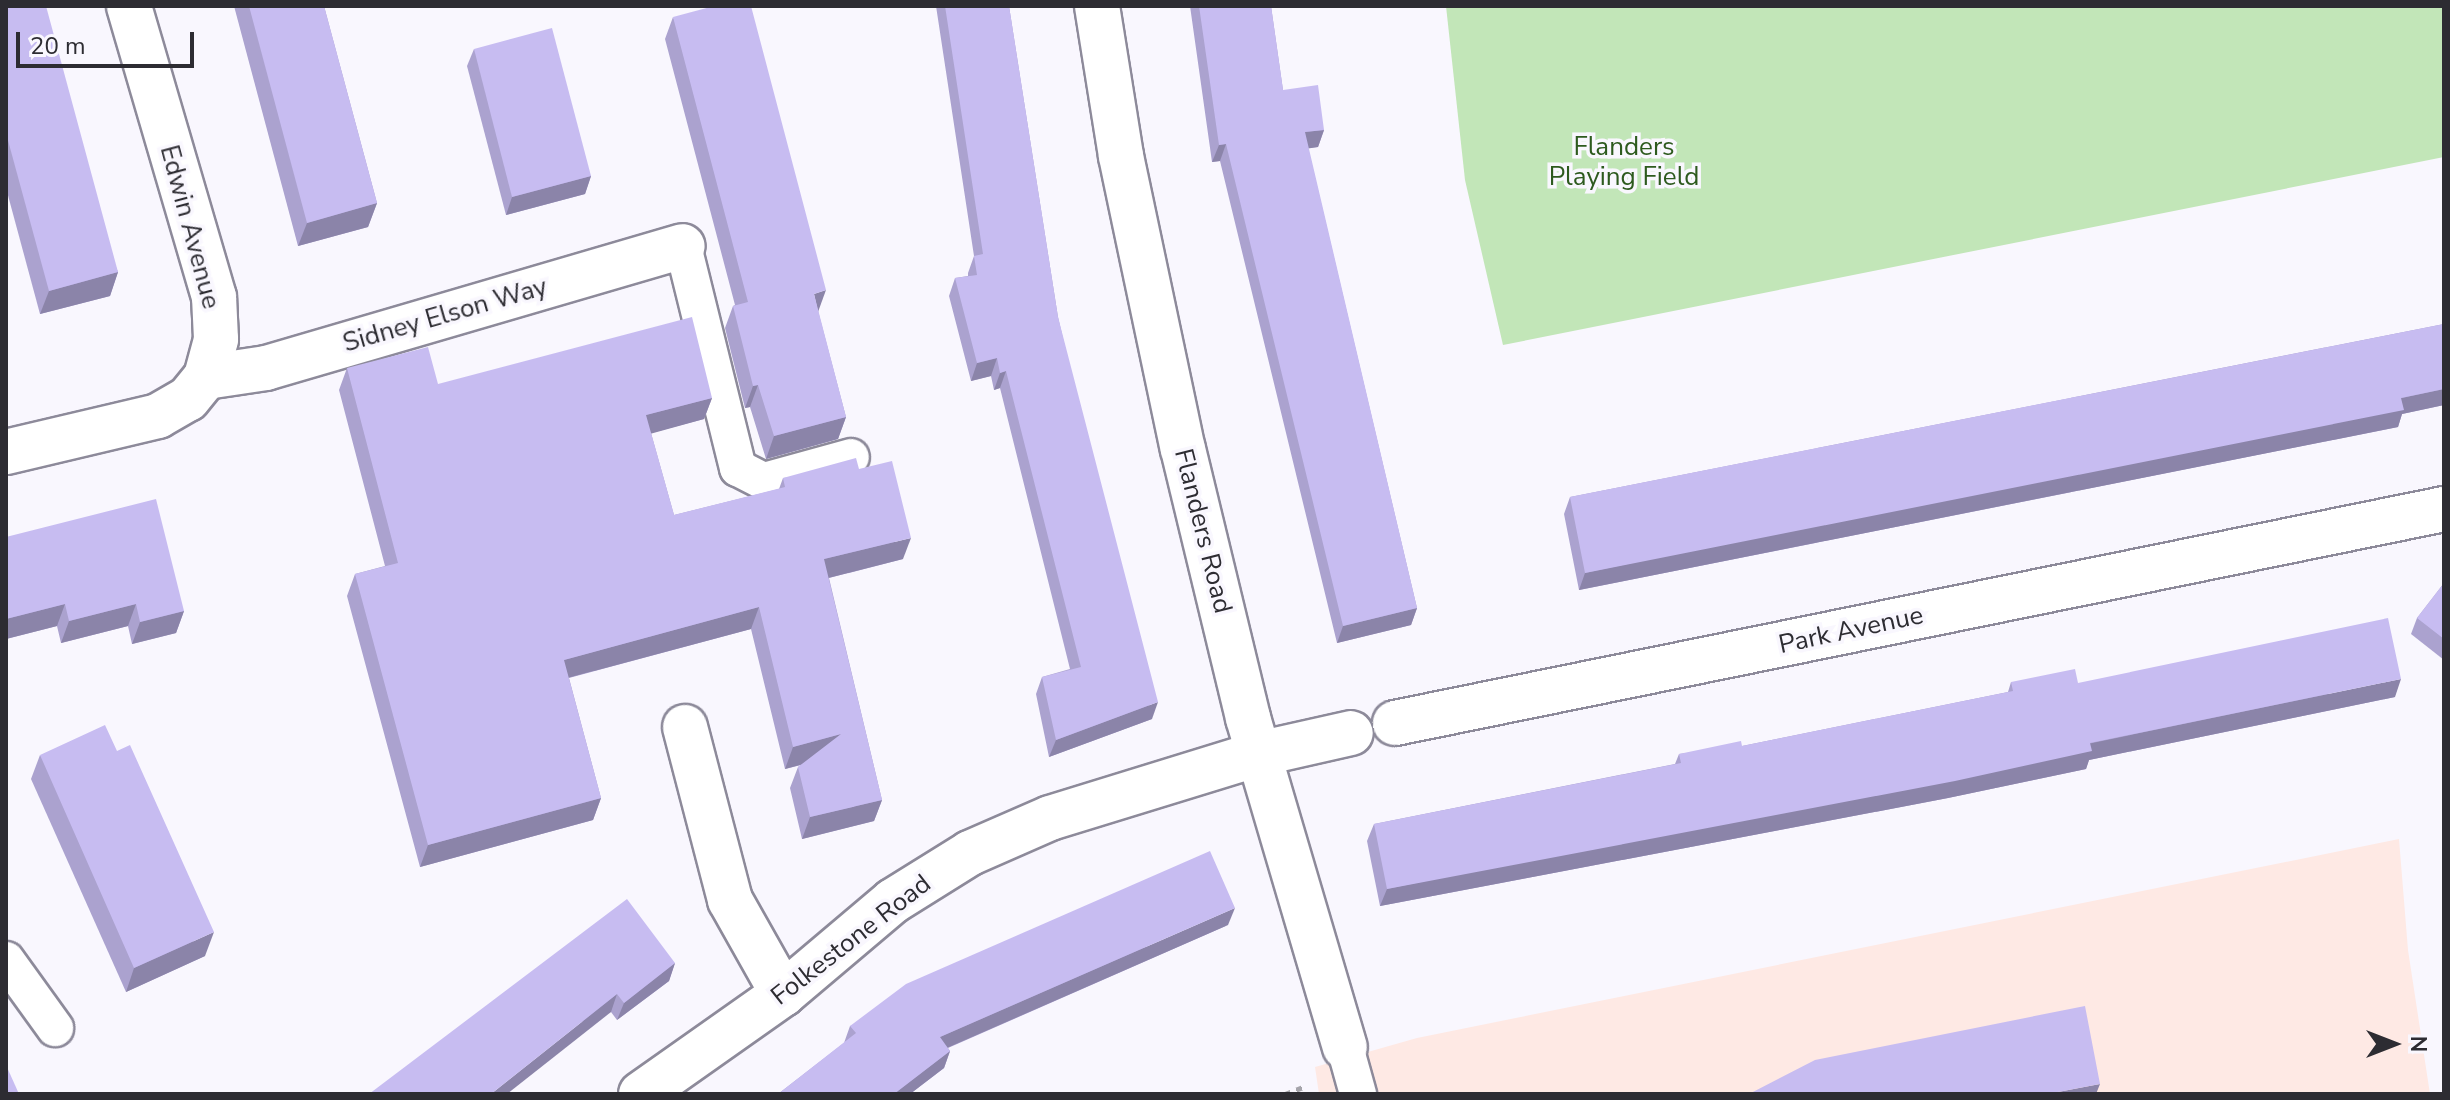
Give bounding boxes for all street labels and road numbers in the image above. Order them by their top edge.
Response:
street label: Edwin Avenue [153,142,227,312]
street label: Sidney Elson Way [339,271,551,359]
street label: Flanders Road [1168,446,1238,616]
street label: Park Avenue [1776,599,1926,661]
street label: Folkestone Road [765,868,937,1012]

